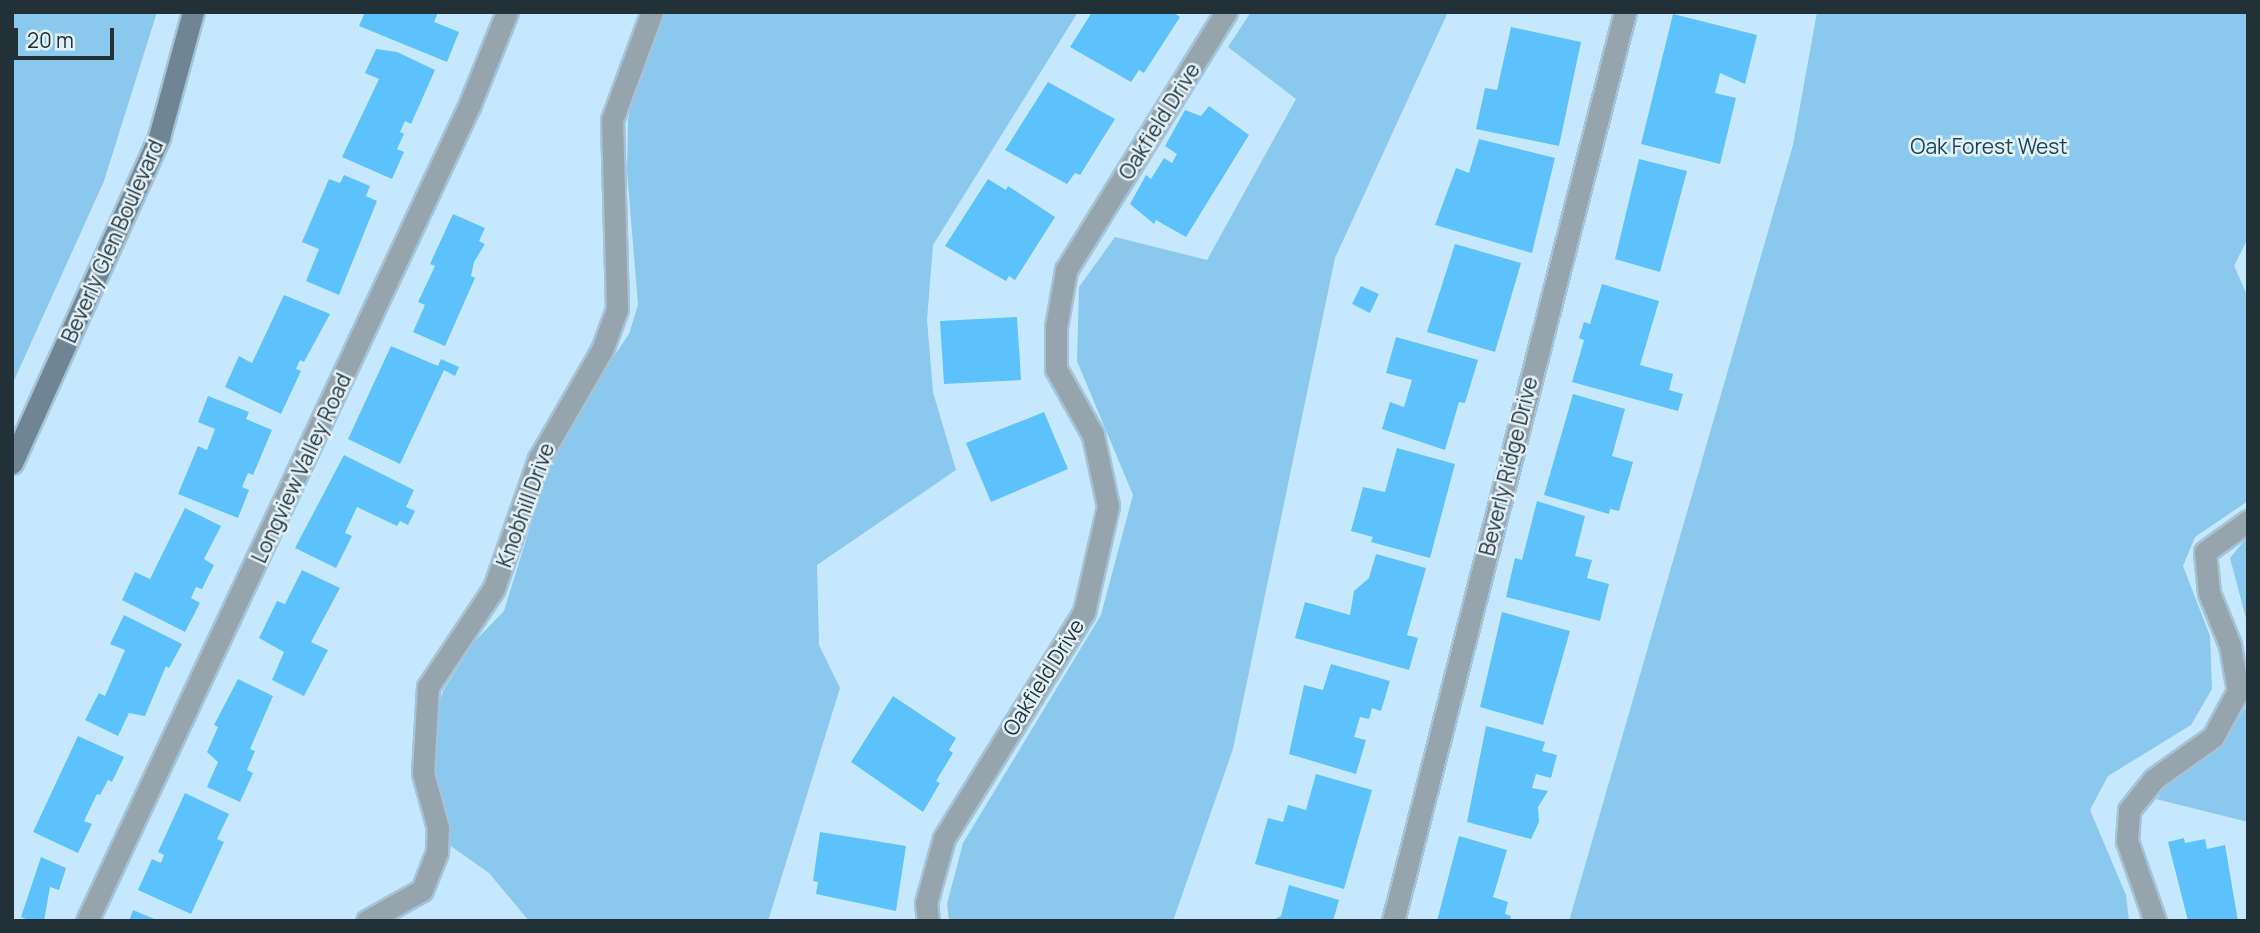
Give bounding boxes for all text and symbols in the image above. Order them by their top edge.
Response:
scale bar [18,14,117,58]
text: 20 m [27,26,74,54]
street label: Oakfield Drive [1113,58,1205,184]
park label: Oak Forest West [1910,133,2068,159]
street label: Beverly Glen Boulevard [56,136,168,346]
street label: Longview Valley Road [246,369,356,567]
street label: Beverly Ridge Drive [1474,374,1542,558]
street label: Knobhill Drive [491,440,559,570]
street label: Oakfield Drive [997,614,1089,740]

